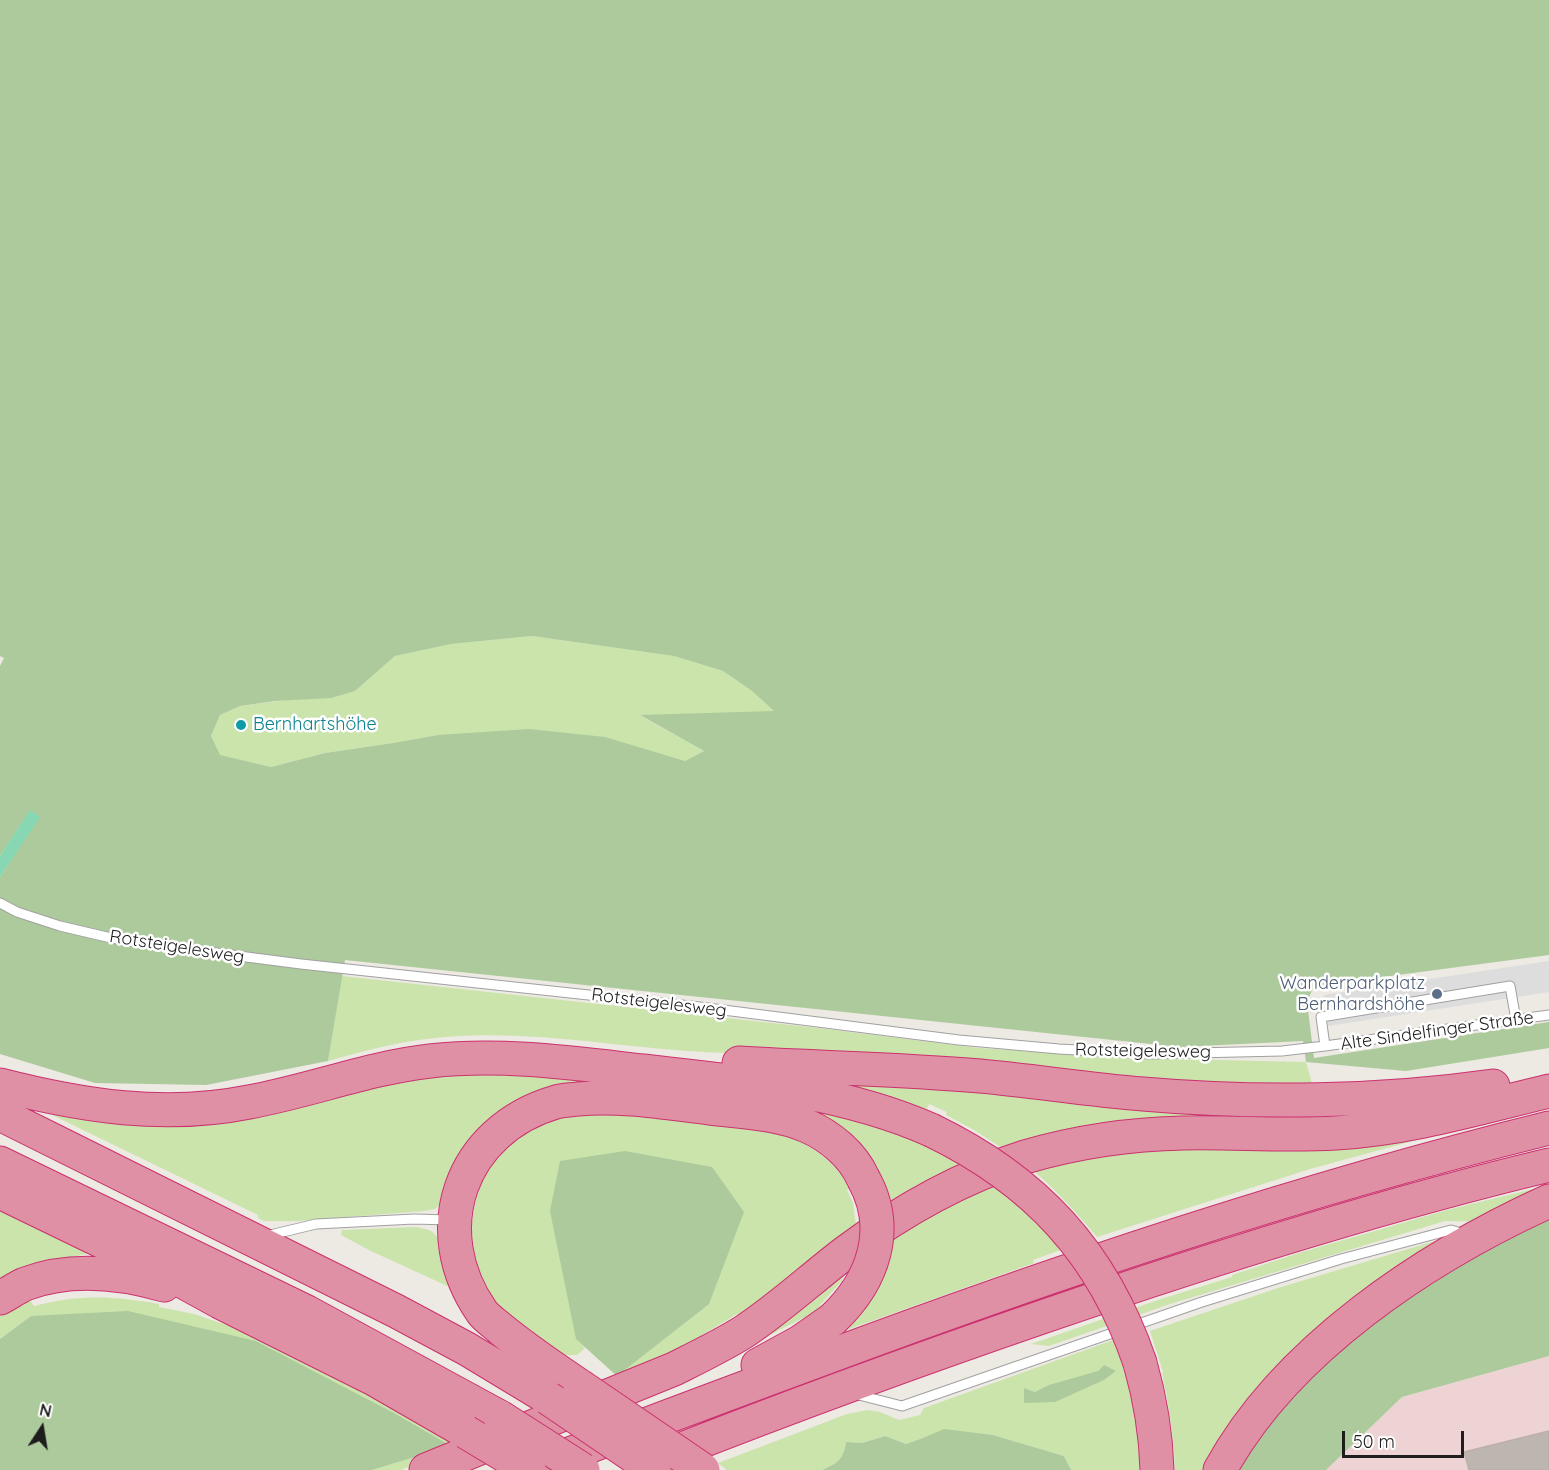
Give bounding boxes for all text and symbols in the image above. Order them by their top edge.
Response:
place label: Bernhartshöhe [253,714,377,736]
marker: Bernhartshöhe [234,718,248,732]
street label: Rotsteigelesweg [108,926,246,968]
place label: Wanderparkplatz Bernhardshöhe [1279,973,1425,1016]
street label: Rotsteigelesweg [590,984,728,1022]
marker: Wanderparkplatz Bernhardshöhe [1430,987,1444,1001]
street label: Alte Sindelfinger Straße [1339,1007,1535,1055]
street label: Rotsteigelesweg [1075,1039,1211,1063]
north arrow [12,1398,72,1458]
text: N [38,1399,54,1421]
scale bar [1345,1419,1466,1457]
text: 50 m [1353,1430,1395,1453]

